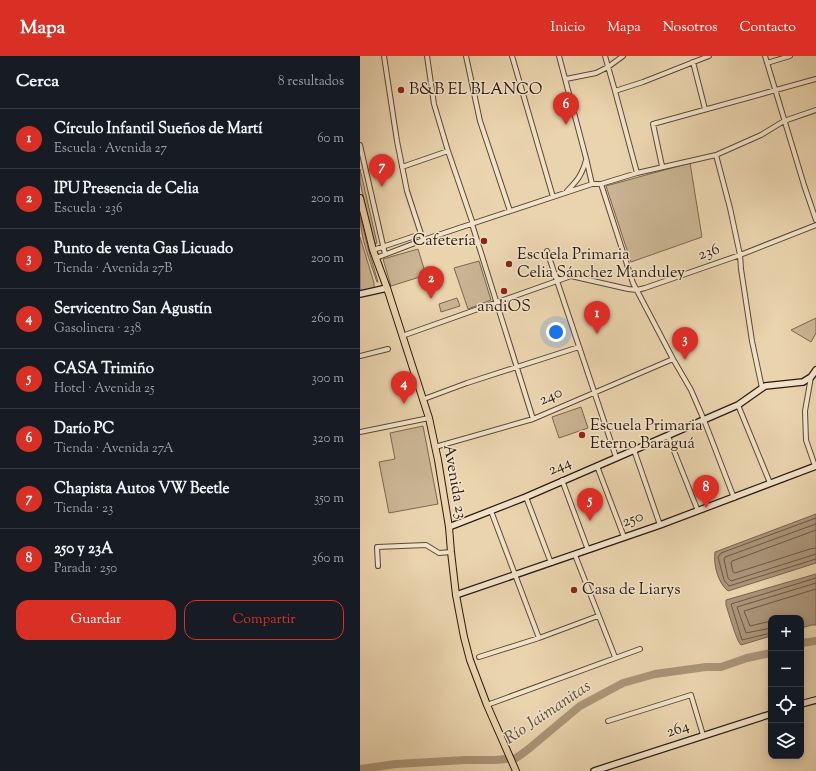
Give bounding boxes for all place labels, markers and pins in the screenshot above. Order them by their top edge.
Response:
place label: B&B EL BLANCO [409,79,543,102]
marker: B&B EL BLANCO [396,85,406,95]
pin: 6 [553,92,579,125]
pin: 7 [369,154,395,187]
place label: Cafetería [413,230,477,253]
marker: Cafetería [479,236,489,246]
place label: Escuela Primaria Celia Sánchez Manduley [517,244,685,285]
marker: Escuela Primaria Celia Sánchez Manduley [504,259,514,269]
pin: 2 [418,266,444,299]
marker: andiOS [499,286,509,296]
place label: andiOS [477,296,531,319]
pin: 1 [584,301,610,334]
pin: 3 [672,327,698,360]
pin: 4 [391,371,417,404]
place label: Escuela Primaria Eterno Baraguá [590,415,703,456]
marker: Escuela Primaria Eterno Baraguá [577,430,587,440]
pin: 8 [693,475,719,508]
pin: 5 [577,488,603,521]
place label: Casa de Liarys [582,579,680,602]
marker: Casa de Liarys [569,585,579,595]

